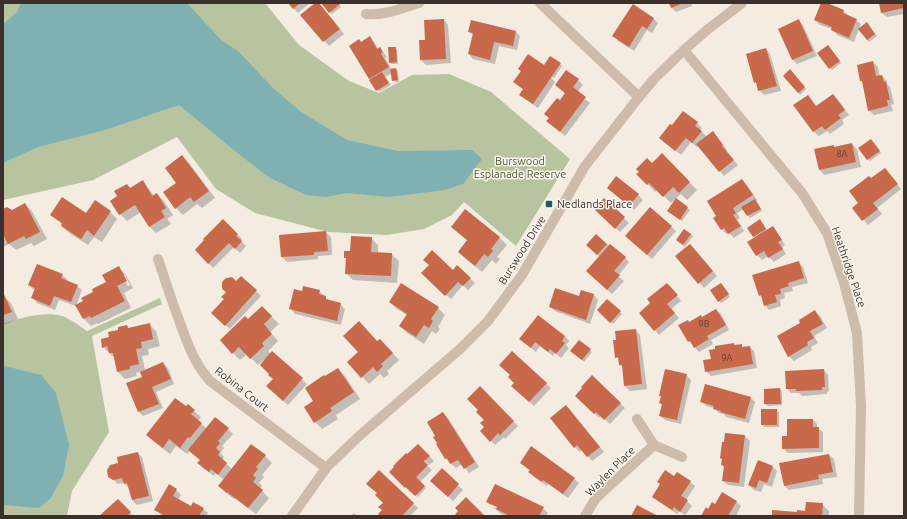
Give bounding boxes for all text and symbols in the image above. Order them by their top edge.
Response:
house number: 8A [837,149,848,159]
park label: Burswood Esplanade Reserve [474,155,566,180]
place label: Nedlands Place [557,198,632,210]
marker: Nedlands Place [544,199,554,209]
street label: Burswood Drive [496,214,548,286]
street label: Heathridge Place [830,225,868,309]
house number: 9B [699,319,710,329]
house number: 9A [722,353,733,363]
street label: Robina Court [213,364,272,414]
street label: Waylen Place [583,444,637,498]

